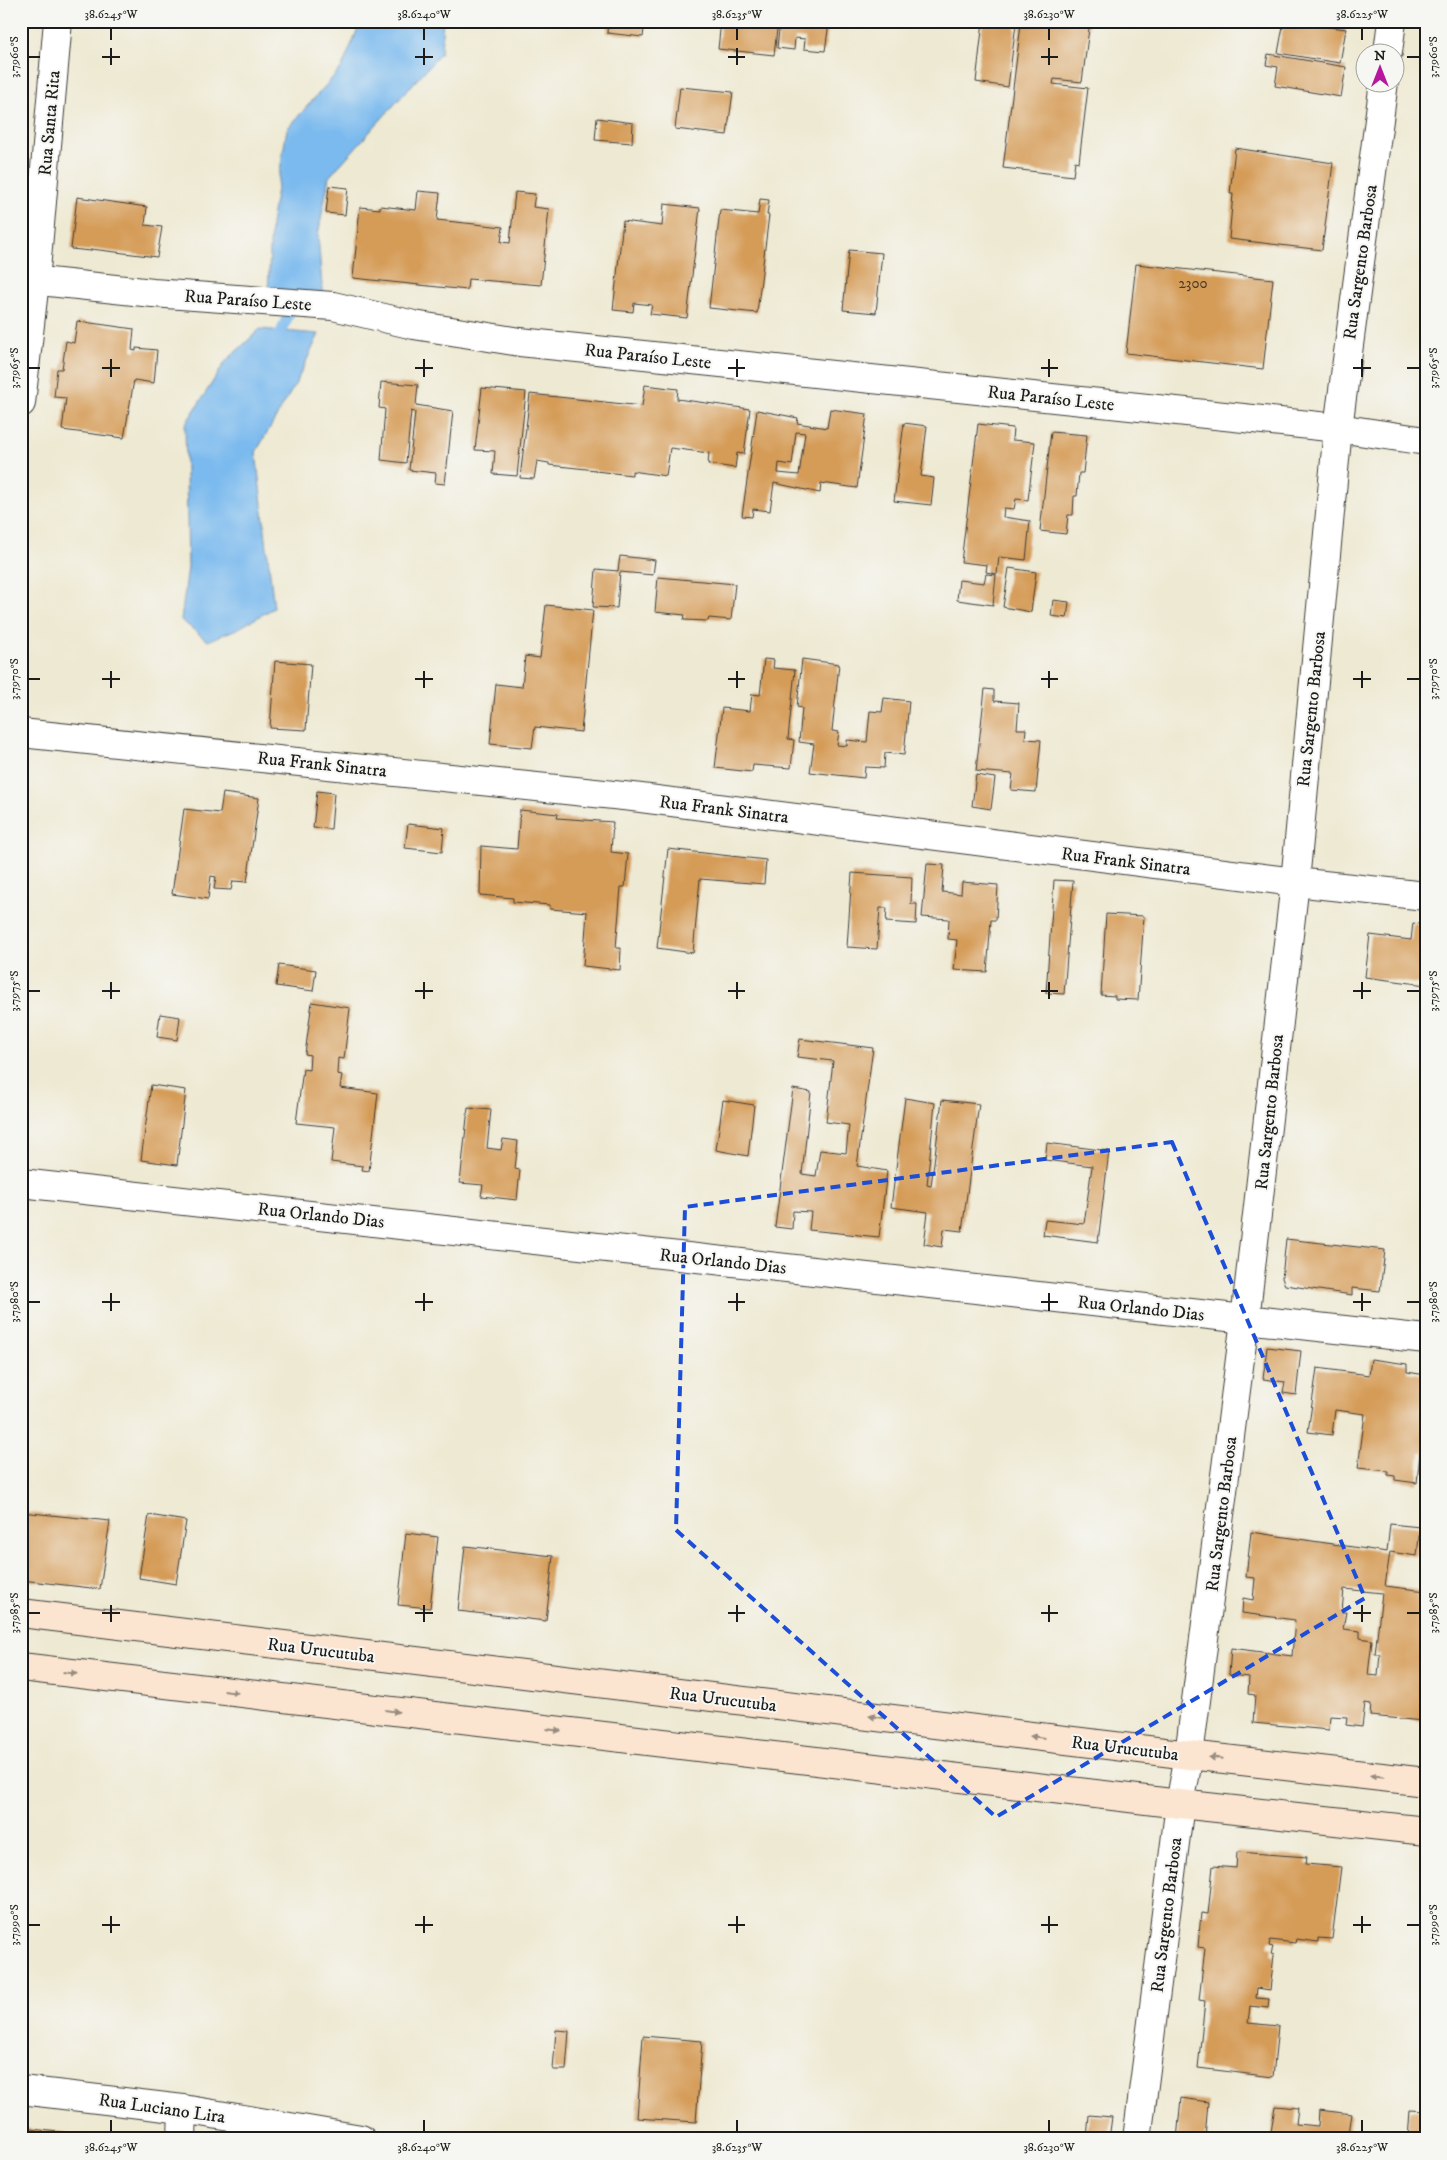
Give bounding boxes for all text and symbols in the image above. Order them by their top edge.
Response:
text: 38.6245°W [84,7,139,22]
text: 38.6240°W [397,7,452,22]
text: 38.6235°W [712,7,763,22]
text: 38.6230°W [1023,7,1076,22]
text: 38.6225°W [1336,7,1389,22]
text: 3.7960°S [7,36,22,78]
text: 3.7960°S [1426,36,1441,78]
north arrow [1354,42,1404,92]
text: N [1374,47,1386,65]
street label: Rua Santa Rita [34,69,66,177]
street label: Rua Sargento Barbosa [1339,183,1383,341]
house number: 2300 [1178,274,1208,293]
street label: Rua Paraíso Leste [184,286,312,316]
street label: Rua Paraíso Leste [583,339,712,375]
text: 3.7965°S [7,347,22,389]
text: 3.7965°S [1426,347,1441,389]
street label: Rua Paraíso Leste [986,381,1115,417]
street label: Rua Sargento Barbosa [1293,630,1331,788]
text: 3.7970°S [7,658,22,700]
text: 3.7970°S [1426,658,1441,700]
street label: Rua Frank Sinatra [256,747,388,783]
street label: Rua Frank Sinatra [658,791,790,829]
street label: Rua Frank Sinatra [1060,843,1192,881]
text: 3.7975°S [7,970,22,1012]
text: 3.7975°S [1426,970,1441,1012]
street label: Rua Sargento Barbosa [1251,1033,1289,1191]
street label: Rua Orlando Dias [256,1198,385,1234]
street label: Rua Orlando Dias [658,1244,787,1280]
text: 3.7980°S [7,1281,22,1323]
text: 3.7980°S [1426,1281,1441,1323]
street label: Rua Orlando Dias [1076,1291,1205,1327]
street label: Rua Sargento Barbosa [1202,1435,1242,1593]
text: 3.7985°S [7,1592,22,1634]
text: 3.7985°S [1426,1592,1441,1634]
street label: Rua Urucutuba [266,1633,376,1669]
one-way arrow [62,1669,78,1677]
street label: Rua Urucutuba [668,1682,778,1718]
one-way arrow [223,1688,239,1696]
one-way arrow [385,1707,401,1715]
one-way arrow [867,1713,883,1721]
one-way arrow [546,1726,562,1734]
street label: Rua Urucutuba [1070,1731,1180,1767]
one-way arrow [1029,1733,1045,1741]
one-way arrow [1207,1754,1223,1762]
one-way arrow [1369,1772,1385,1780]
street label: Rua Sargento Barbosa [1147,1836,1187,1994]
text: 3.7990°S [7,1904,22,1946]
text: 3.7990°S [1426,1904,1441,1946]
street label: Rua Luciano Lira [97,2089,227,2129]
text: 38.6245°W [84,2140,139,2155]
text: 38.6240°W [397,2140,452,2155]
text: 38.6235°W [712,2140,763,2155]
text: 38.6230°W [1023,2140,1076,2155]
text: 38.6225°W [1336,2140,1389,2155]

